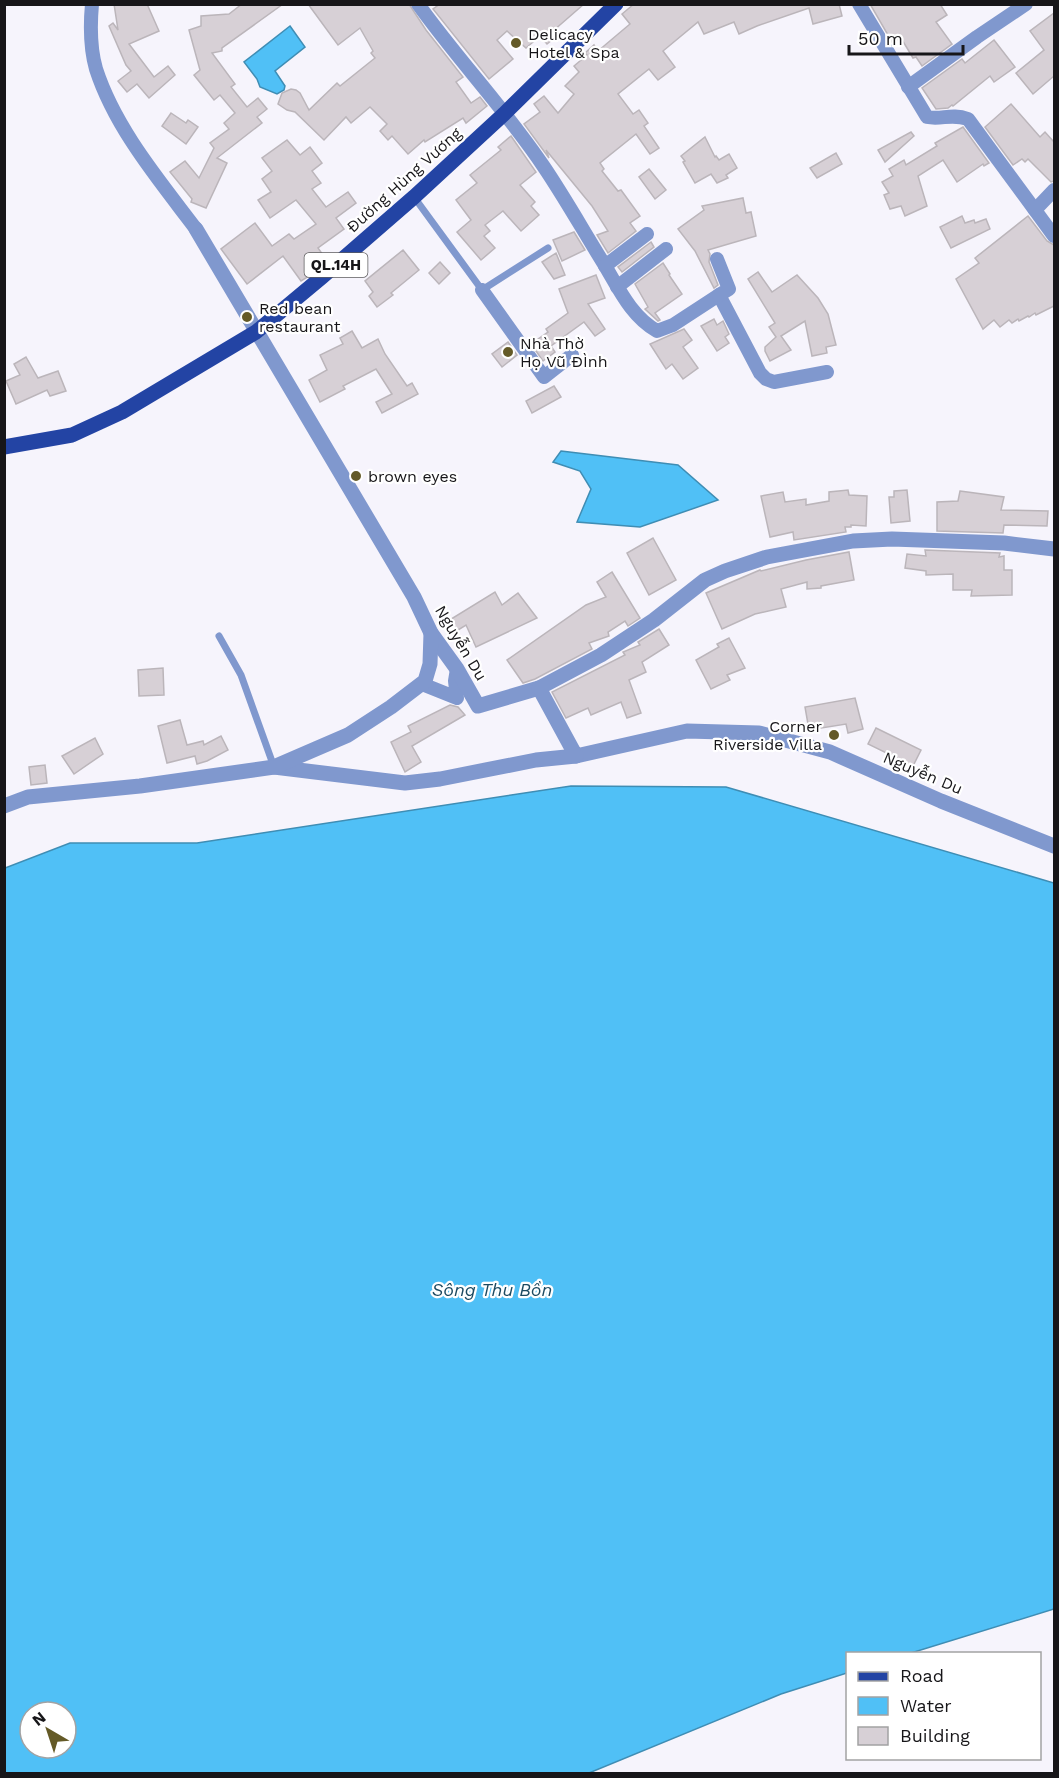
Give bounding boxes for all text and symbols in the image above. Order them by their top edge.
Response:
scale bar [849,18,963,56]
place label: Delicacy Hotel & Spa [528,25,620,62]
text: 50 m [858,28,903,49]
marker: Delicacy Hotel & Spa [509,36,523,50]
street label: Đường Hùng Vương [343,123,466,236]
road number: QL.14H [304,253,368,277]
place label: Red bean restaurant [259,299,341,336]
marker: Red bean restaurant [240,310,254,324]
place label: Nhà Thờ Họ Vũ ĐÌnh [520,334,608,371]
marker: Nhà Thờ Họ Vũ ĐÌnh [501,345,515,359]
place label: brown eyes [368,467,457,486]
marker: brown eyes [349,469,363,483]
street label: Nguyễn Du [431,602,491,684]
place label: Corner Riverside Villa [713,717,822,754]
marker: Corner Riverside Villa [827,728,841,742]
street label: Nguyễn Du [881,748,965,798]
water label: Sông Thu Bồn [432,1279,552,1300]
legend [846,1652,1041,1760]
text: Road [900,1665,944,1686]
text: Water [900,1695,952,1716]
north arrow [18,1700,78,1760]
text: N [28,1708,49,1730]
text: Building [900,1725,970,1746]

